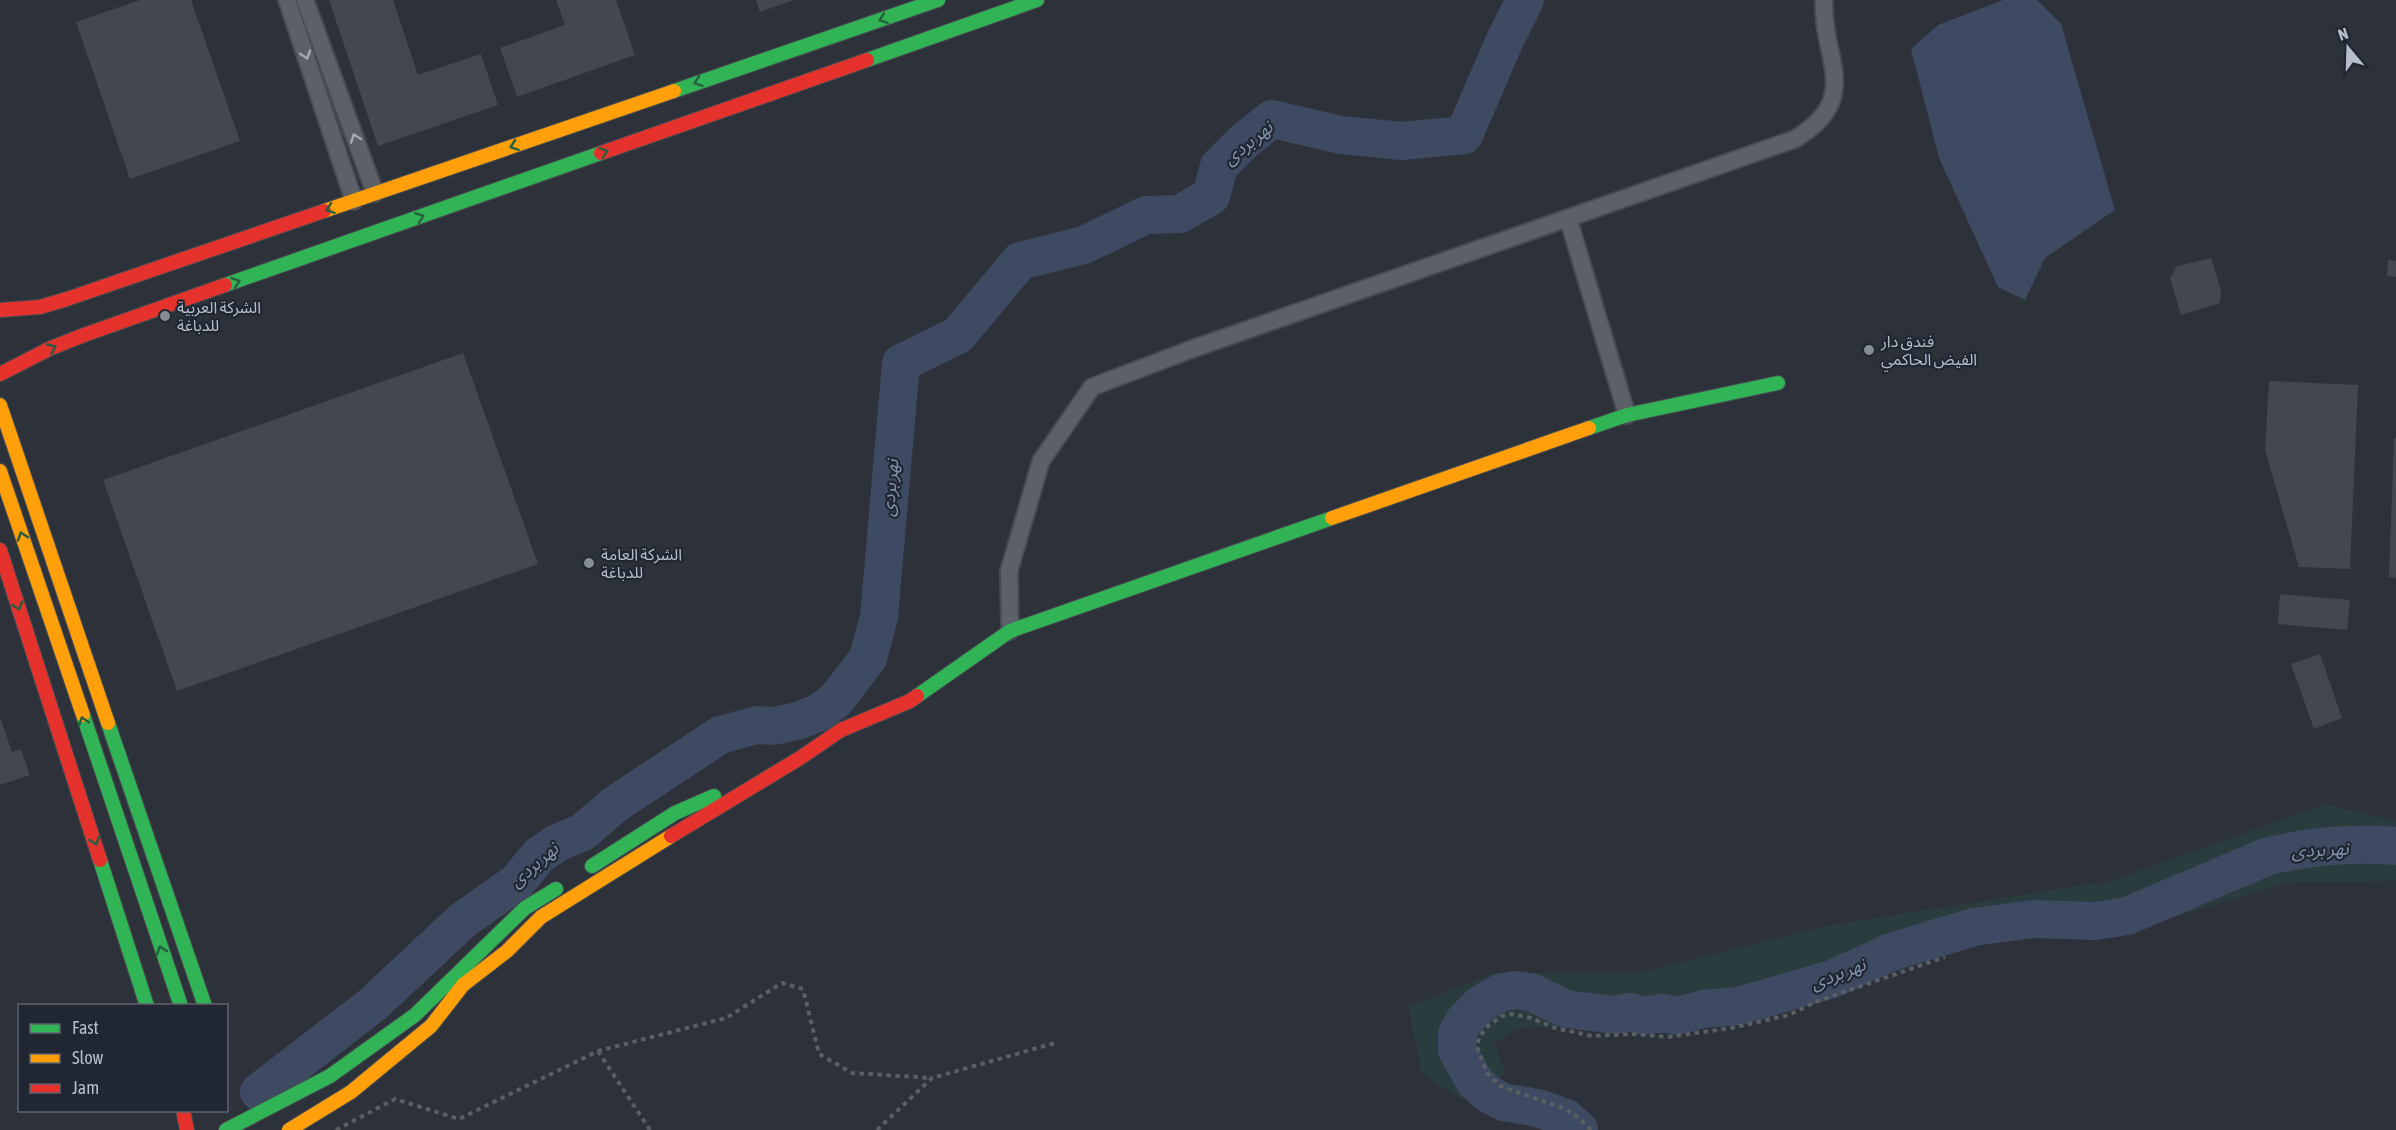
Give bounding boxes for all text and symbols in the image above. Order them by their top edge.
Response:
one-way arrow [878,12,889,24]
north arrow [2318,18,2378,78]
text: N [2336,24,2351,44]
one-way arrow [298,50,311,60]
one-way arrow [694,75,704,88]
water label: نهر بردى [1219,115,1279,170]
one-way arrow [350,133,363,144]
one-way arrow [509,138,520,151]
one-way arrow [598,147,609,160]
one-way arrow [325,202,336,214]
one-way arrow [414,211,425,224]
one-way arrow [230,276,241,289]
place label: الشركة العربية للدباغة [177,298,261,334]
marker: الشركة العربية للدباغة [158,309,172,323]
place label: فندق دار الفيض الحاكمي [1880,332,1977,372]
one-way arrow [46,343,57,355]
marker: فندق دار الفيض الحاكمي [1862,343,1876,357]
water label: نهر بردى [877,456,904,517]
one-way arrow [16,531,29,542]
place label: الشركة العامة للدباغة [601,545,682,581]
marker: الشركة العامة للدباغة [582,556,596,570]
one-way arrow [11,600,23,611]
one-way arrow [78,716,91,726]
one-way arrow [87,835,100,846]
water label: نهر بردى [505,837,564,892]
water label: نهر بردى [2291,837,2351,862]
one-way arrow [156,945,169,956]
water label: نهر بردى [1807,953,1871,995]
legend [18,1004,228,1112]
text: Fast [72,1017,99,1038]
text: Slow [72,1047,103,1068]
text: Jam [72,1077,99,1098]

